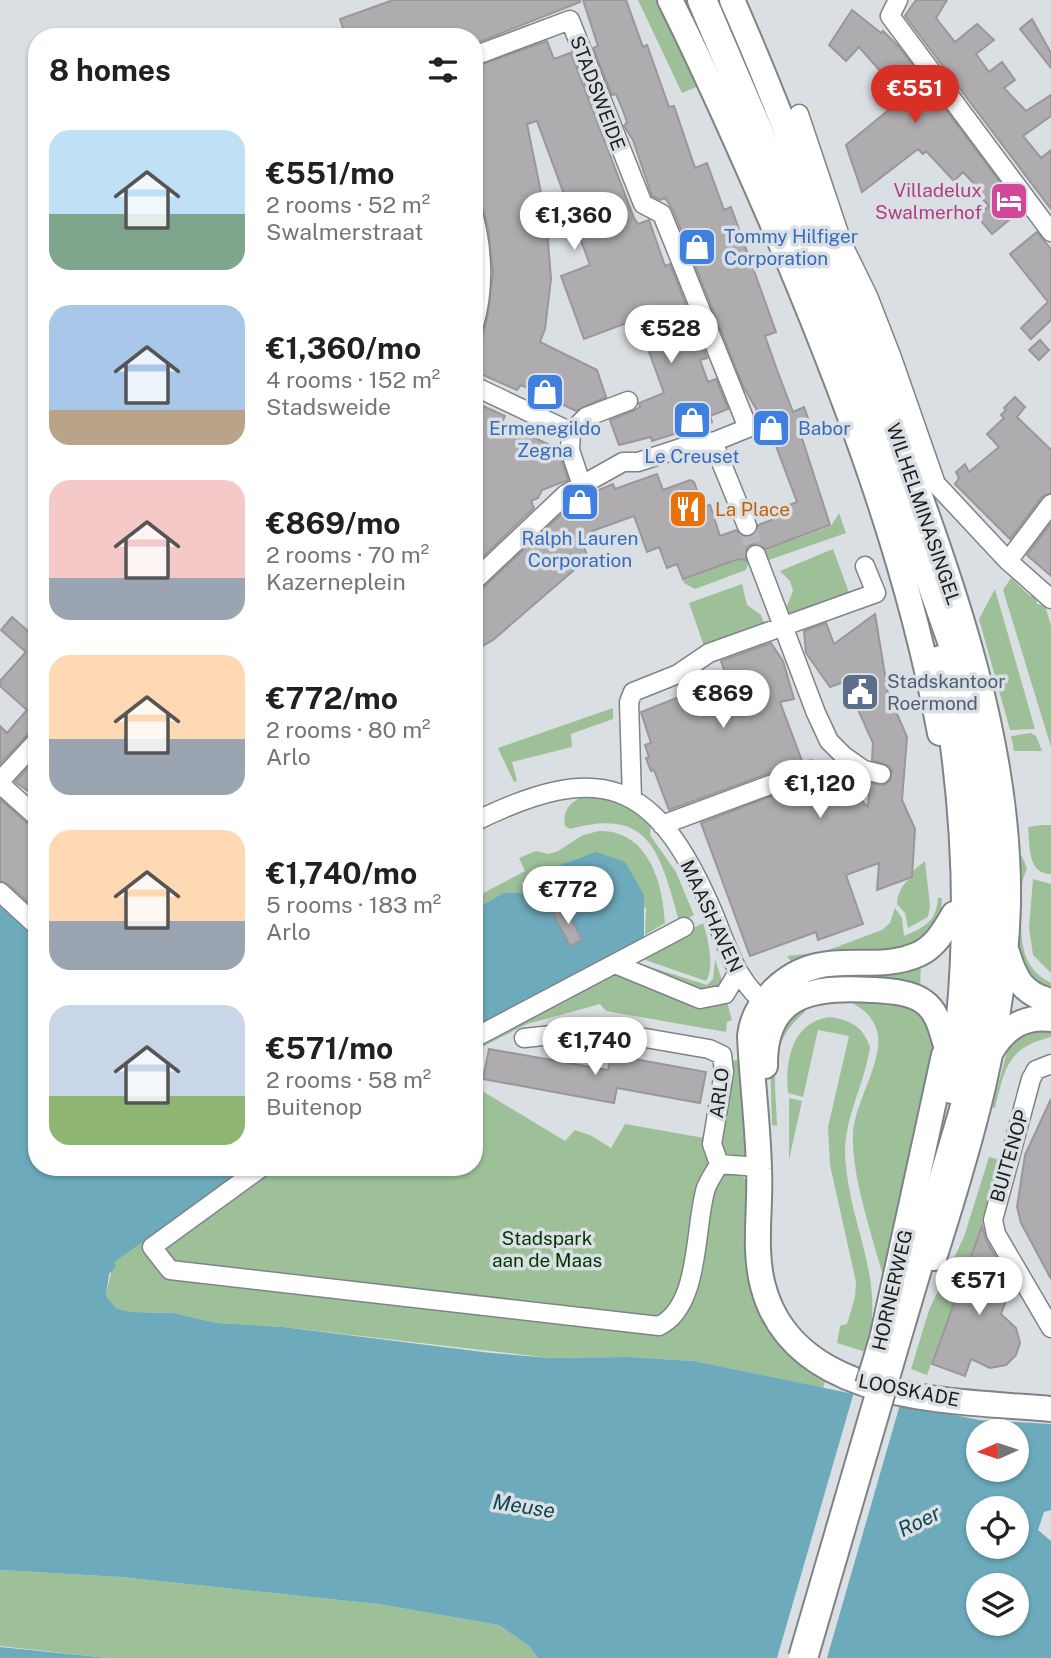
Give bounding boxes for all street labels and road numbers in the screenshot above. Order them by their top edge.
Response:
street label: STADSWEIDE [566,32,630,154]
street label: WILHELMINASINGEL [883,420,965,608]
street label: MAASHAVEN [676,856,748,976]
street label: ARLO [705,1066,733,1120]
street label: BUITENOP [985,1107,1033,1205]
street label: HORNERWEG [867,1227,917,1353]
street label: LOOSKADE [856,1369,962,1411]

